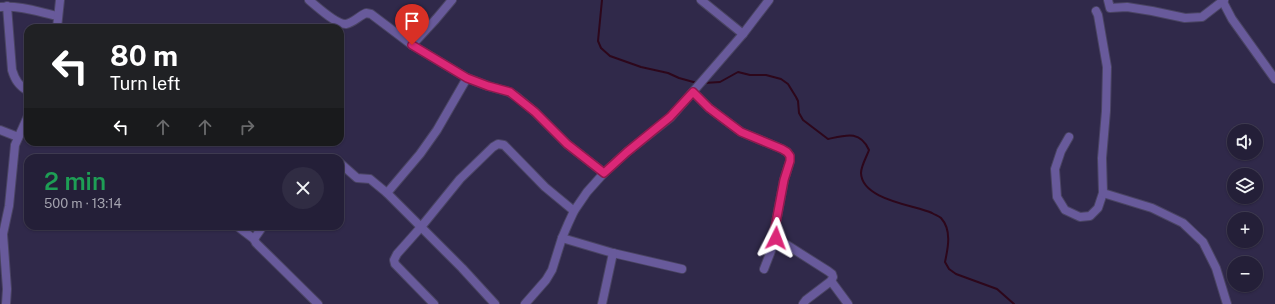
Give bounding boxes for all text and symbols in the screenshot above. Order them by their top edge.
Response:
pin [395,4,429,45]
icon: arrive [401,10,423,32]
text: 80 m [110,39,178,72]
icon: left [44,40,96,92]
text: Turn left [110,73,180,94]
icon: left [110,116,132,138]
icon: ahead [152,116,174,138]
icon: ahead [194,116,216,138]
icon: right [236,116,258,138]
map controls [1227,124,1263,292]
button: sound [1227,124,1263,160]
text: 2 min [44,167,106,195]
button: close [282,167,324,209]
button: layers [1227,168,1263,204]
text: 500 m · 13:14 [44,196,122,211]
button: + [1227,212,1263,248]
position arrow [755,217,797,259]
button: − [1227,256,1263,292]

